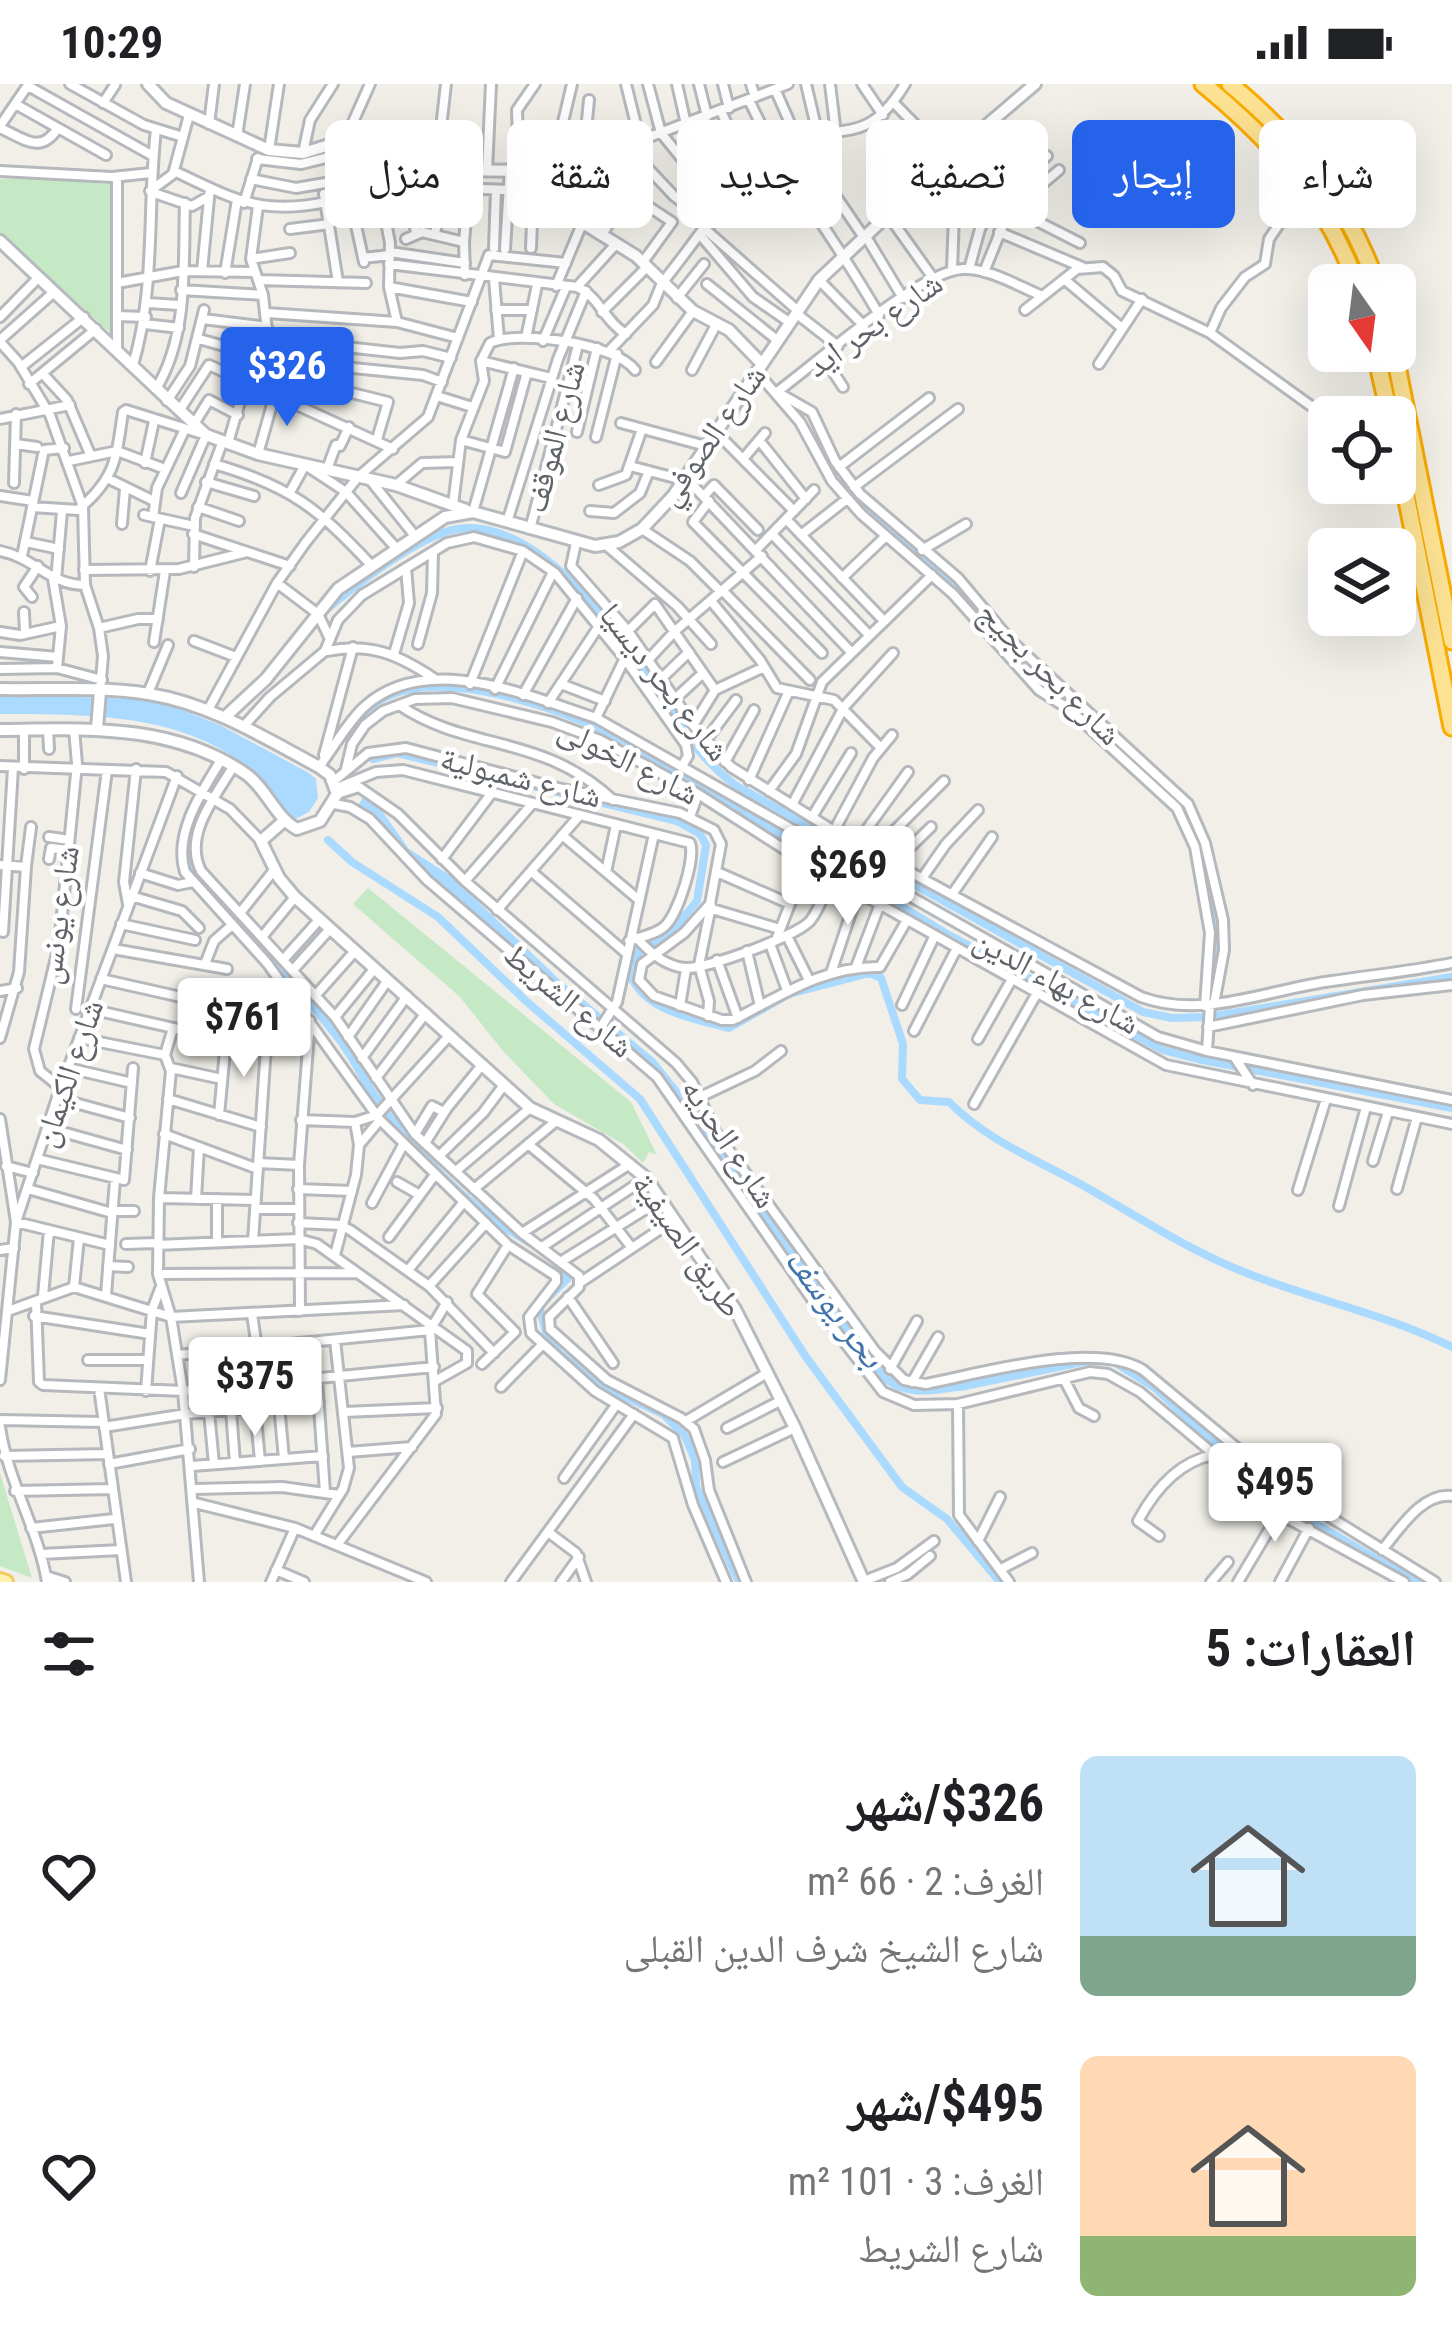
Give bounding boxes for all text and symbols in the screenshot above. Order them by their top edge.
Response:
text: 10:29 [60,16,163,69]
chip: منزل [325,120,483,228]
chip: شقة [507,120,653,228]
chip: جديد [677,120,842,228]
chip: تصفية [866,120,1048,228]
chip: إيجار [1072,120,1235,228]
chip: شراء [1259,120,1416,228]
street label: شارع بحر ايد [798,263,950,386]
north arrow [1308,264,1416,372]
map controls [1308,264,1416,636]
pin: $326 [216,327,358,429]
text: $326 [248,343,326,389]
street label: شارع الموقف [515,357,594,517]
street label: شارع الصوفي [648,357,779,517]
button: locate [1308,396,1416,504]
button: layers [1308,528,1416,636]
street label: شارع بحر بجيج [969,593,1130,754]
street label: شارع بحر ديسيا [591,595,739,769]
street label: شارع الخولى [552,709,706,814]
street label: شارع شمبولية [436,738,606,817]
pin: $269 [777,826,919,928]
text: $269 [809,842,887,888]
street label: شارع يونس [29,843,88,987]
street label: شارع بهاء الدين [967,919,1147,1043]
street label: شارع الشريط [496,935,642,1066]
pin: $761 [173,978,315,1080]
street label: شارع الكيمان [25,994,112,1152]
text: $761 [205,994,283,1040]
street label: شارع الحريه [673,1071,786,1216]
street label: طريق الصيفية [623,1165,752,1325]
water label: بحر يوسف [776,1240,894,1377]
pin: $375 [184,1337,326,1439]
text: $375 [216,1353,294,1399]
pin: $495 [1204,1443,1346,1545]
text: $495 [1236,1459,1314,1505]
text: العقارات: 5 [1206,1619,1416,1678]
icon: filters [36,1621,102,1687]
text: $326/شهر [848,1774,1044,1833]
icon: home [1176,1804,1320,1948]
icon: heart [36,1843,102,1909]
text: الغرف: 2 · 66 m² [807,1859,1044,1905]
text: شارع الشيخ شرف الدين القبلى [624,1926,1044,1972]
text: $495/شهر [848,2074,1044,2133]
icon: home [1176,2104,1320,2248]
icon: heart [36,2143,102,2209]
text: الغرف: 3 · 101 m² [788,2159,1044,2205]
text: شارع الشريط [858,2226,1044,2272]

